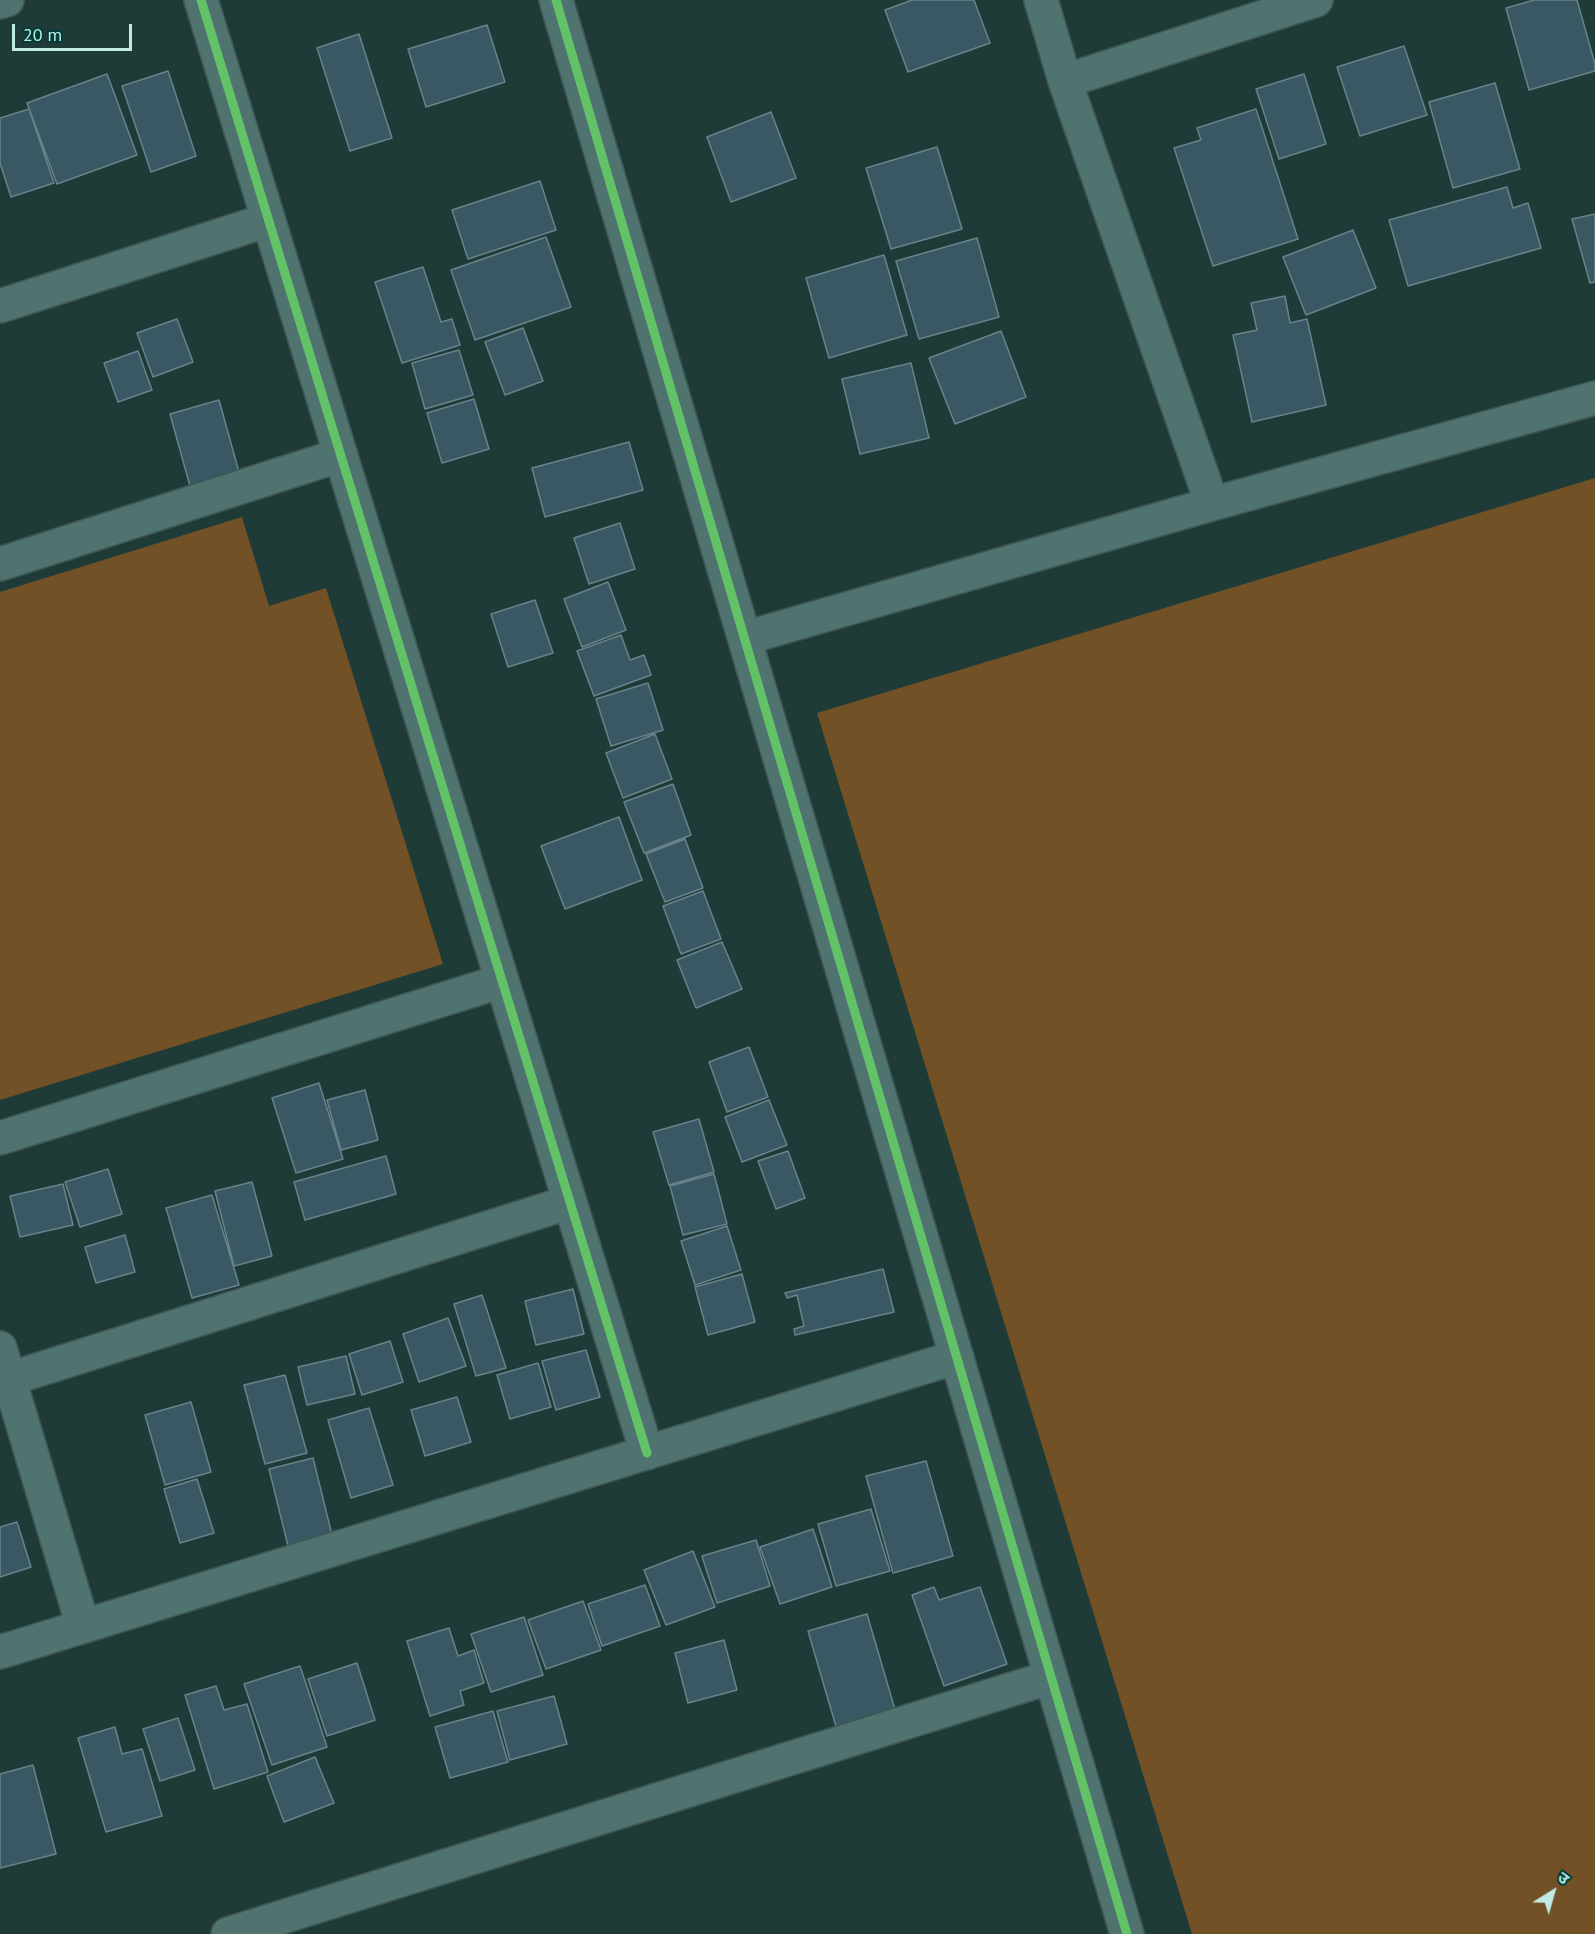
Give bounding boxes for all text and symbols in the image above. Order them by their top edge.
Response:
scale bar [15,12,135,50]
text: 20 m [23,23,62,46]
north arrow [1523,1862,1583,1922]
text: उ [1554,1867,1574,1888]

